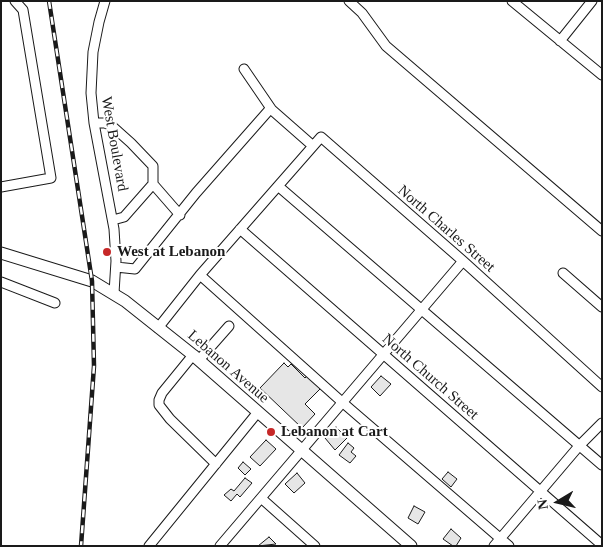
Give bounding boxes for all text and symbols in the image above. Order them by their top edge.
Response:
street label: West Boulevard [97,95,131,193]
street label: North Charles Street [394,182,498,276]
place label: West at Lebanon [117,243,225,261]
marker: West at Lebanon [101,246,113,258]
street label: Lebanon Avenue [184,327,272,407]
street label: North Church Street [378,330,482,424]
place label: Lebanon at Cart [281,423,388,441]
marker: Lebanon at Cart [265,426,277,438]
north arrow [533,477,583,527]
text: N [534,498,551,511]

